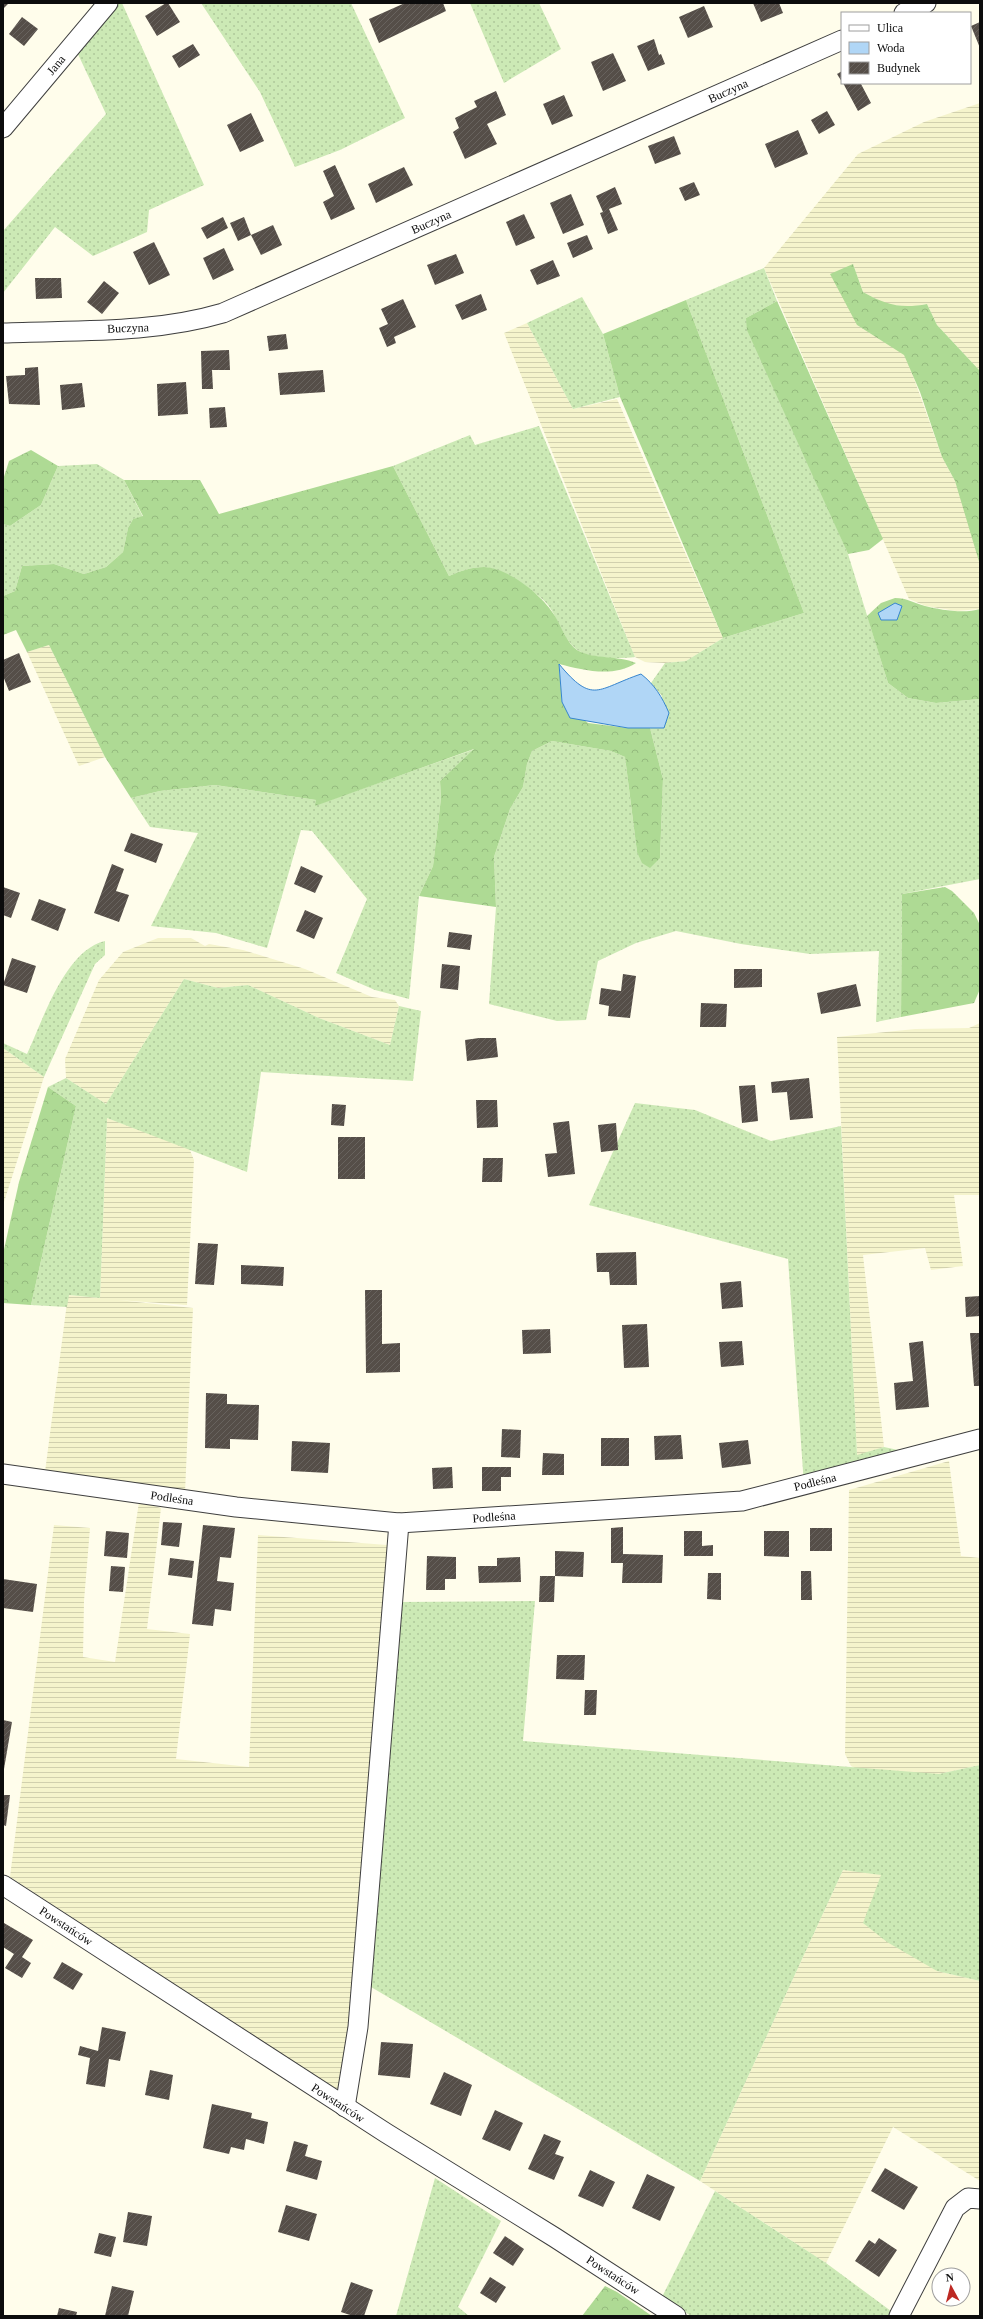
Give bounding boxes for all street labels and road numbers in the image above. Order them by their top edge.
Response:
street label: Jana [44,52,69,78]
street label: Buczyna [706,76,751,106]
street label: Buczyna [409,207,454,237]
street label: Buczyna [107,320,150,336]
street label: Podleśna [792,1470,838,1494]
street label: Podleśna [150,1488,195,1508]
street label: Podleśna [472,1508,517,1525]
street label: Powstańców [37,1904,96,1949]
street label: Powstańców [309,2081,368,2126]
street label: Powstańców [584,2253,643,2298]

